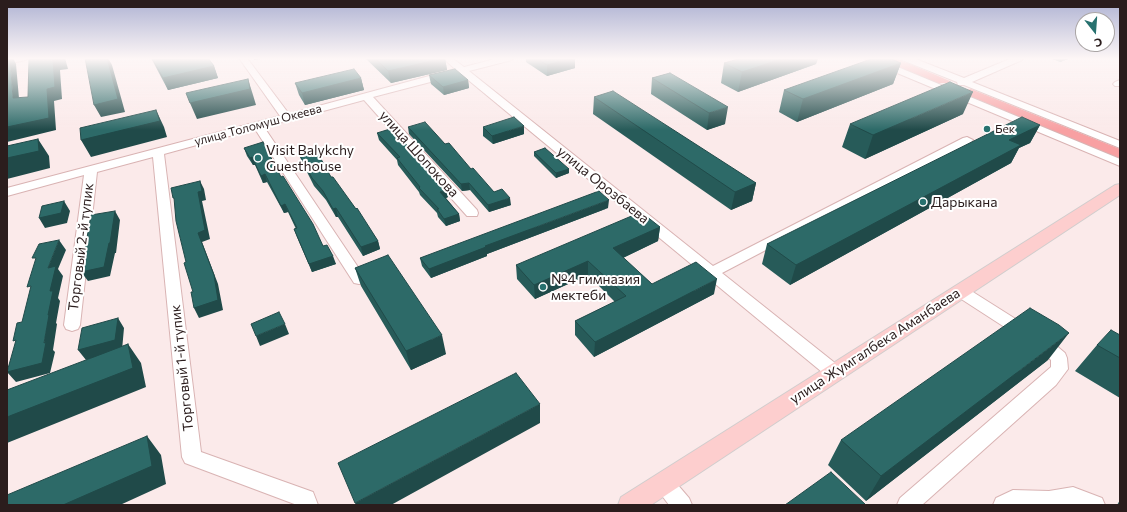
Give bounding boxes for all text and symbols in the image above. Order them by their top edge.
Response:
north arrow [1075,12,1115,52]
text: С [1093,36,1104,50]
street label: улица Толомуш Океева [193,101,323,149]
street label: улица Шопокова [376,107,462,201]
place label: Бек [995,122,1015,136]
marker: Бек [982,124,992,134]
place label: Visit Balykchy Guesthouse [266,142,354,174]
street label: улица Орозбаева [554,143,652,227]
marker: Visit Balykchy Guesthouse [253,153,263,163]
street label: Торговый 2-й тупик [65,182,97,312]
place label: Дарыкана [931,194,998,210]
marker: Дарыкана [918,197,928,207]
place label: №4 гимназия мектеби [551,271,640,304]
marker: №4 гимназия мектеби [538,282,548,292]
street label: улица Жумгалбека Аманбаева [787,285,963,407]
street label: Торговый 1-й тупик [167,304,197,432]

